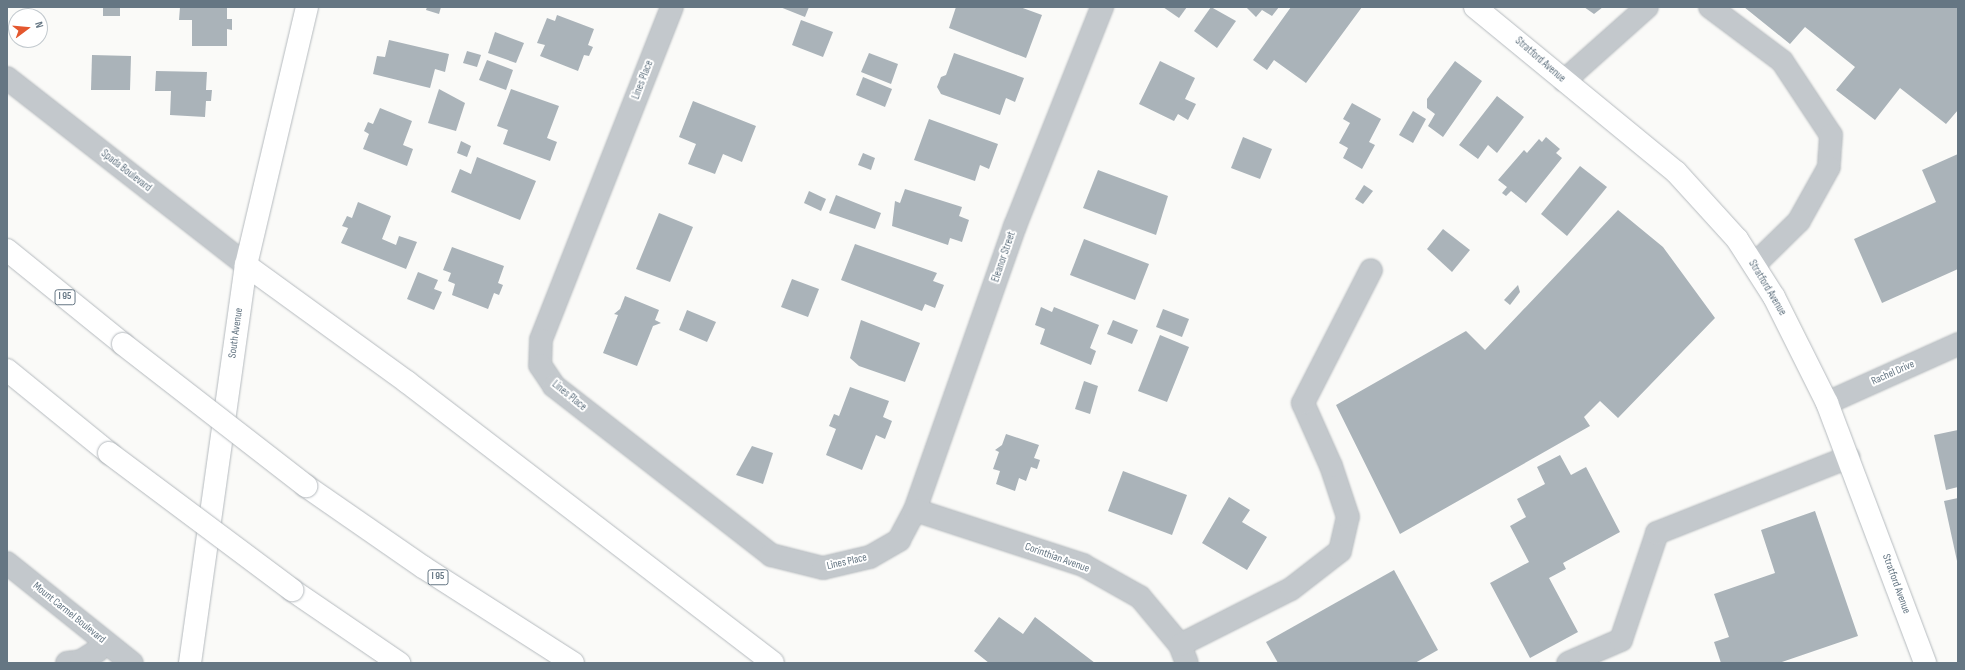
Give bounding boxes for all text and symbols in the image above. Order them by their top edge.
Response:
north arrow [8,8,48,48]
text: N [32,20,46,29]
street label: Stratford Avenue [1512,35,1568,85]
street label: Lines Place [630,59,656,101]
street label: Spada Boulevard [98,147,154,195]
street label: Eleanor Street [989,230,1019,284]
street label: Stratford Avenue [1745,258,1789,318]
road number: I 95 [54,289,76,305]
street label: South Avenue [226,307,246,359]
street label: Rachel Drive [1869,358,1917,388]
street label: Lines Place [549,378,589,414]
street label: Corinthian Avenue [1023,540,1091,576]
street label: Lines Place [826,551,868,573]
street label: Stratford Avenue [1879,552,1913,616]
road number: I 95 [427,569,449,585]
street label: Mount Carmel Boulevard [30,580,108,646]

